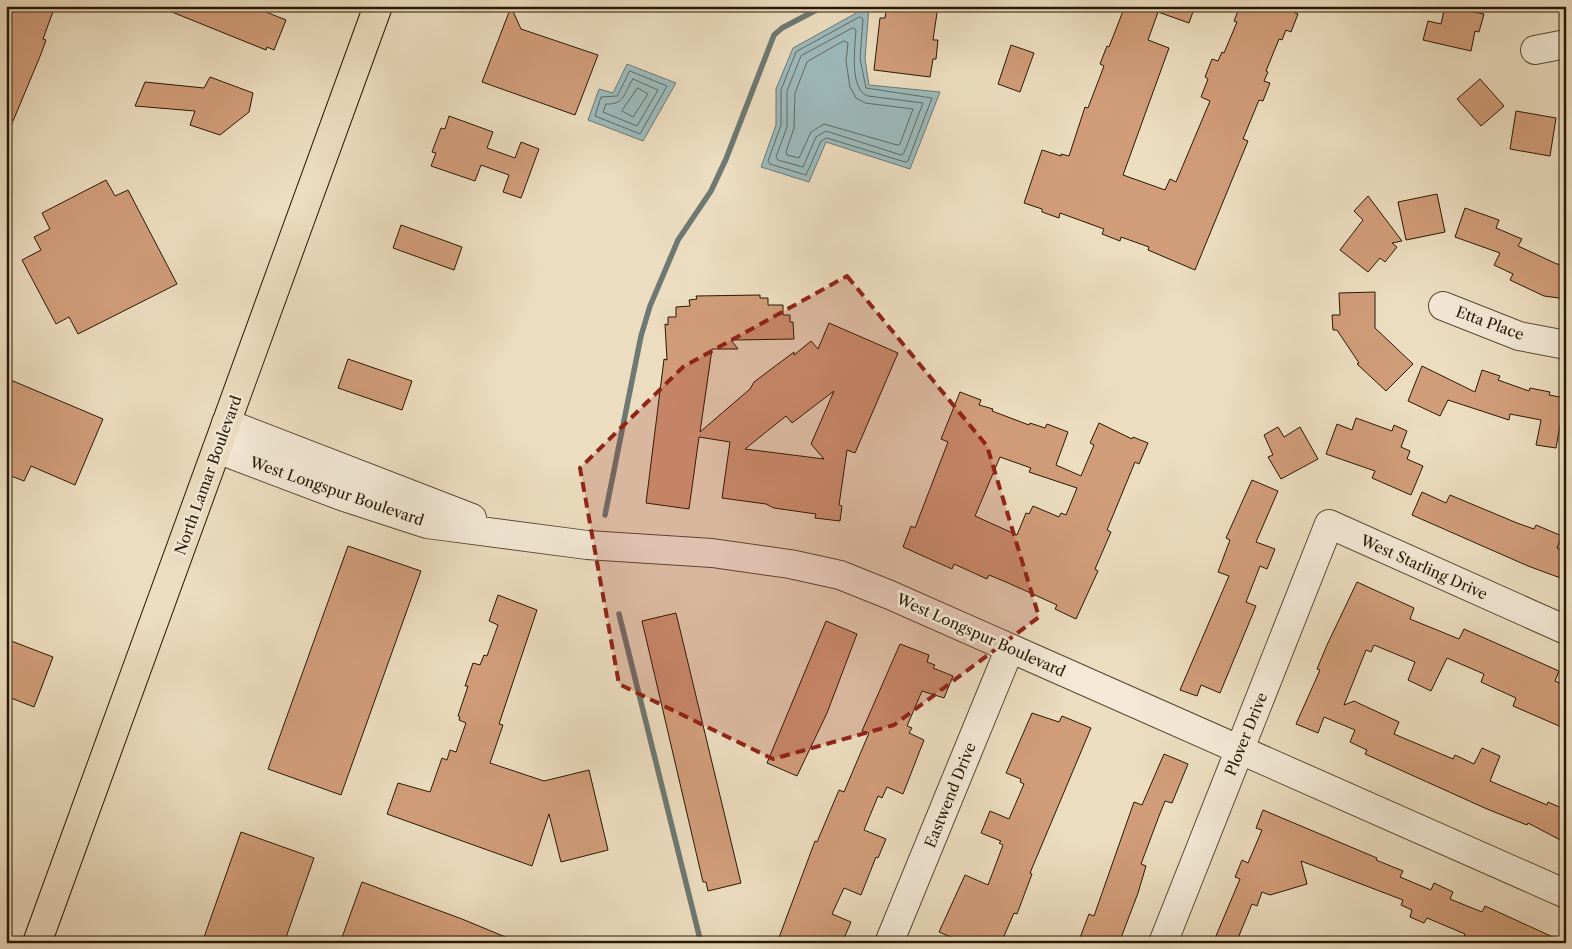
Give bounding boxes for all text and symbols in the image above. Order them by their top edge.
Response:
street label: Etta Place [1453,302,1527,344]
street label: North Lamar Boulevard [170,393,246,557]
street label: West Longspur Boulevard [246,452,427,530]
street label: West Starling Drive [1357,530,1490,604]
street label: West Longspur Boulevard [893,589,1068,681]
street label: Plover Drive [1221,690,1271,778]
street label: Eastwend Drive [920,740,980,850]

